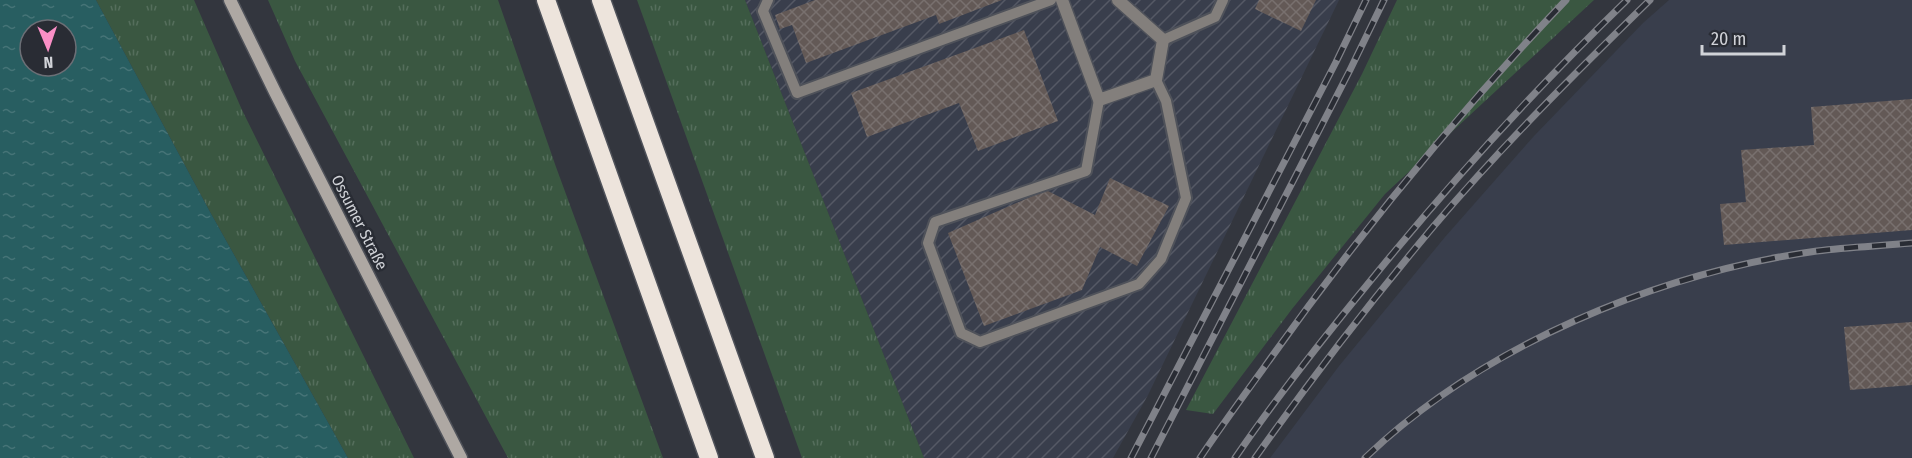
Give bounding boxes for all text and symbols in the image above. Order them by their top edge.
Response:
north arrow [18,18,78,78]
scale bar [1702,18,1784,56]
text: 20 m [1711,28,1746,50]
text: N [43,53,54,72]
street label: Ossumer Straße [327,172,392,273]

